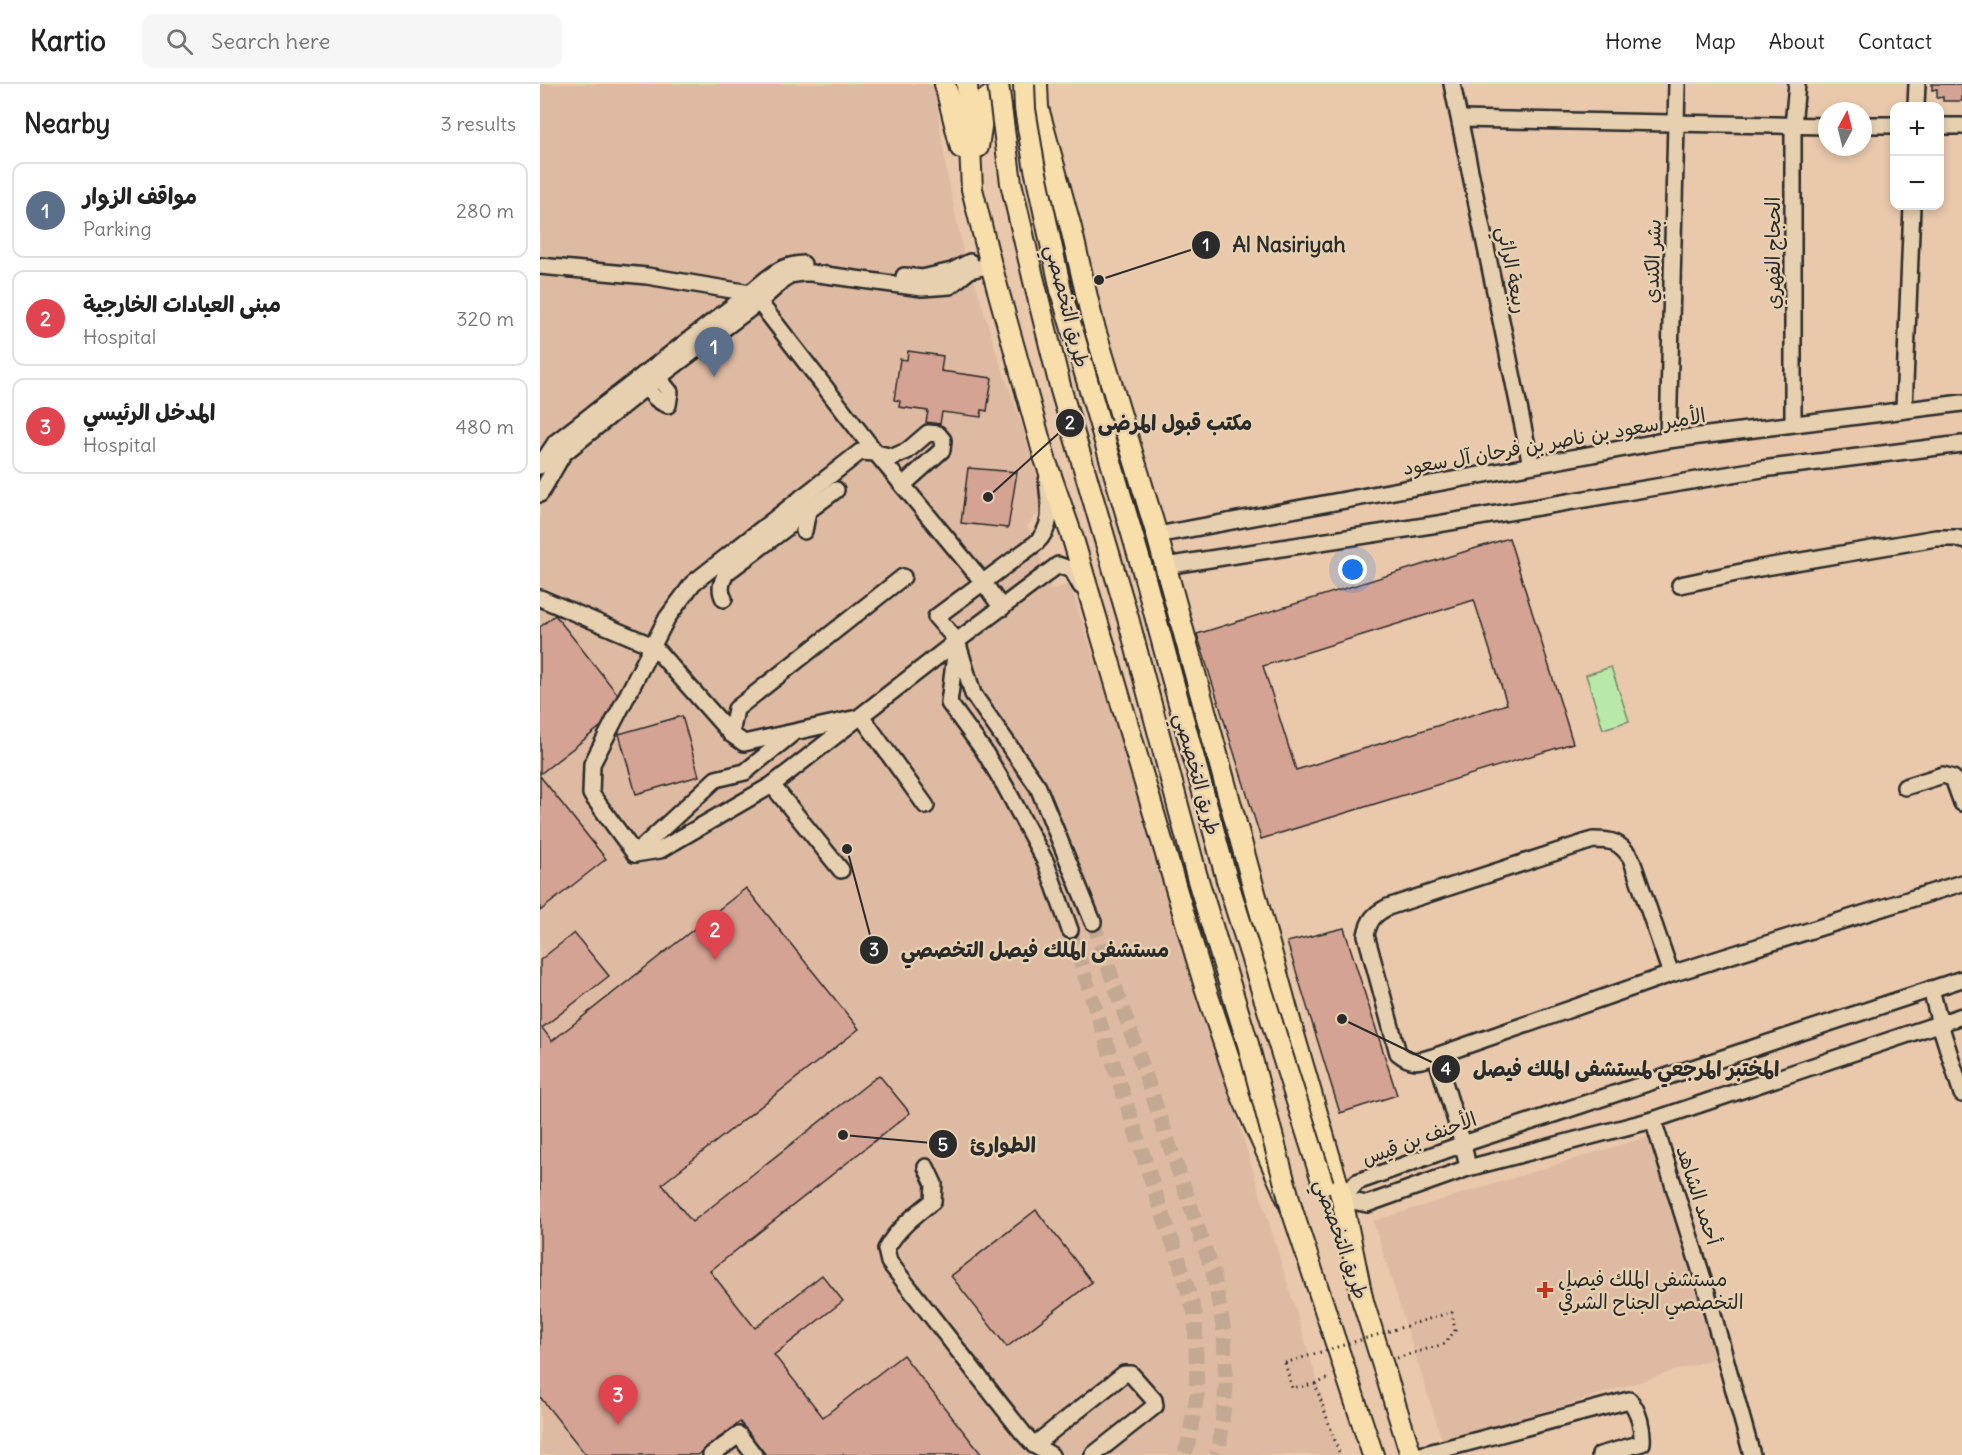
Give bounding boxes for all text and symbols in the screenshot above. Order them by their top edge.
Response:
search box [142,14,562,68]
text: Kartio [30,23,106,59]
icon: search [163,25,196,58]
text: Search here [211,27,330,55]
text: Home [1605,28,1662,55]
text: Map [1695,28,1736,55]
text: About [1769,28,1825,55]
text: Contact [1858,28,1932,55]
north arrow [1818,102,1872,156]
map controls [1890,102,1944,210]
button: + [1890,102,1944,156]
text: Nearby [24,107,110,140]
text: 3 results [440,111,516,136]
button: − [1890,156,1944,210]
text: مواقف الزوار [83,182,197,210]
street label: الحجاج الفهري [1760,197,1788,309]
text: 1 [42,198,49,223]
text: 280 m [456,198,514,223]
text: Parking [83,216,152,241]
street label: بشر الكندي [1638,218,1669,304]
street label: ربيعة الرائي [1486,224,1534,317]
callout: Al Nasiriyah [1191,225,1358,264]
text: Al Nasiriyah [1232,231,1346,258]
text: 1 [1202,233,1210,256]
street label: طريق التخصصي [1035,242,1095,371]
text: مبنى العيادات الخارجية [83,290,281,318]
text: 2 [40,306,51,331]
text: 320 m [456,306,514,331]
text: Hospital [83,324,156,349]
pin: 1 [694,328,734,377]
text: المدخل الرئيسي [83,398,215,426]
street label: الأمير سعود بن ناصر بن فرحان آل سعود [1400,402,1708,482]
callout: مكتب قبول المرضى [1055,404,1264,443]
text: مكتب قبول المرضى [1098,409,1252,436]
text: 2 [1065,411,1075,434]
text: 3 [40,414,51,439]
text: 480 m [455,414,514,439]
text: Hospital [83,432,156,457]
your location [1338,555,1367,584]
street label: طريق التخصصي [1164,710,1226,839]
pin: 2 [696,910,735,960]
callout: مستشفى الملك فيصل التخصصي [859,930,1182,969]
text: مستشفى الملك فيصل التخصصي [901,936,1169,969]
text: 3 [869,938,879,961]
callout: المختبر المرجعي لمستشفى الملك فيصل [1431,1049,1792,1088]
text: المختبر المرجعي لمستشفى الملك فيصل [1473,1055,1779,1088]
text: 4 [1441,1057,1452,1080]
street label: الأحنف بن قيس [1358,1106,1480,1170]
callout: الطوارئ [928,1125,1048,1164]
text: الطوارئ [970,1131,1036,1158]
text: 5 [938,1133,948,1156]
street label: أحمد الشاهد [1671,1142,1727,1248]
street label: طريق التخصصي [1304,1176,1374,1304]
place label: مستشفى الملك فيصل التخصصي الجناح الشرقي [1558,1266,1744,1320]
marker: مستشفى الملك فيصل التخصصي الجناح الشرقي [1536,1281,1554,1299]
pin: 3 [598,1376,638,1425]

